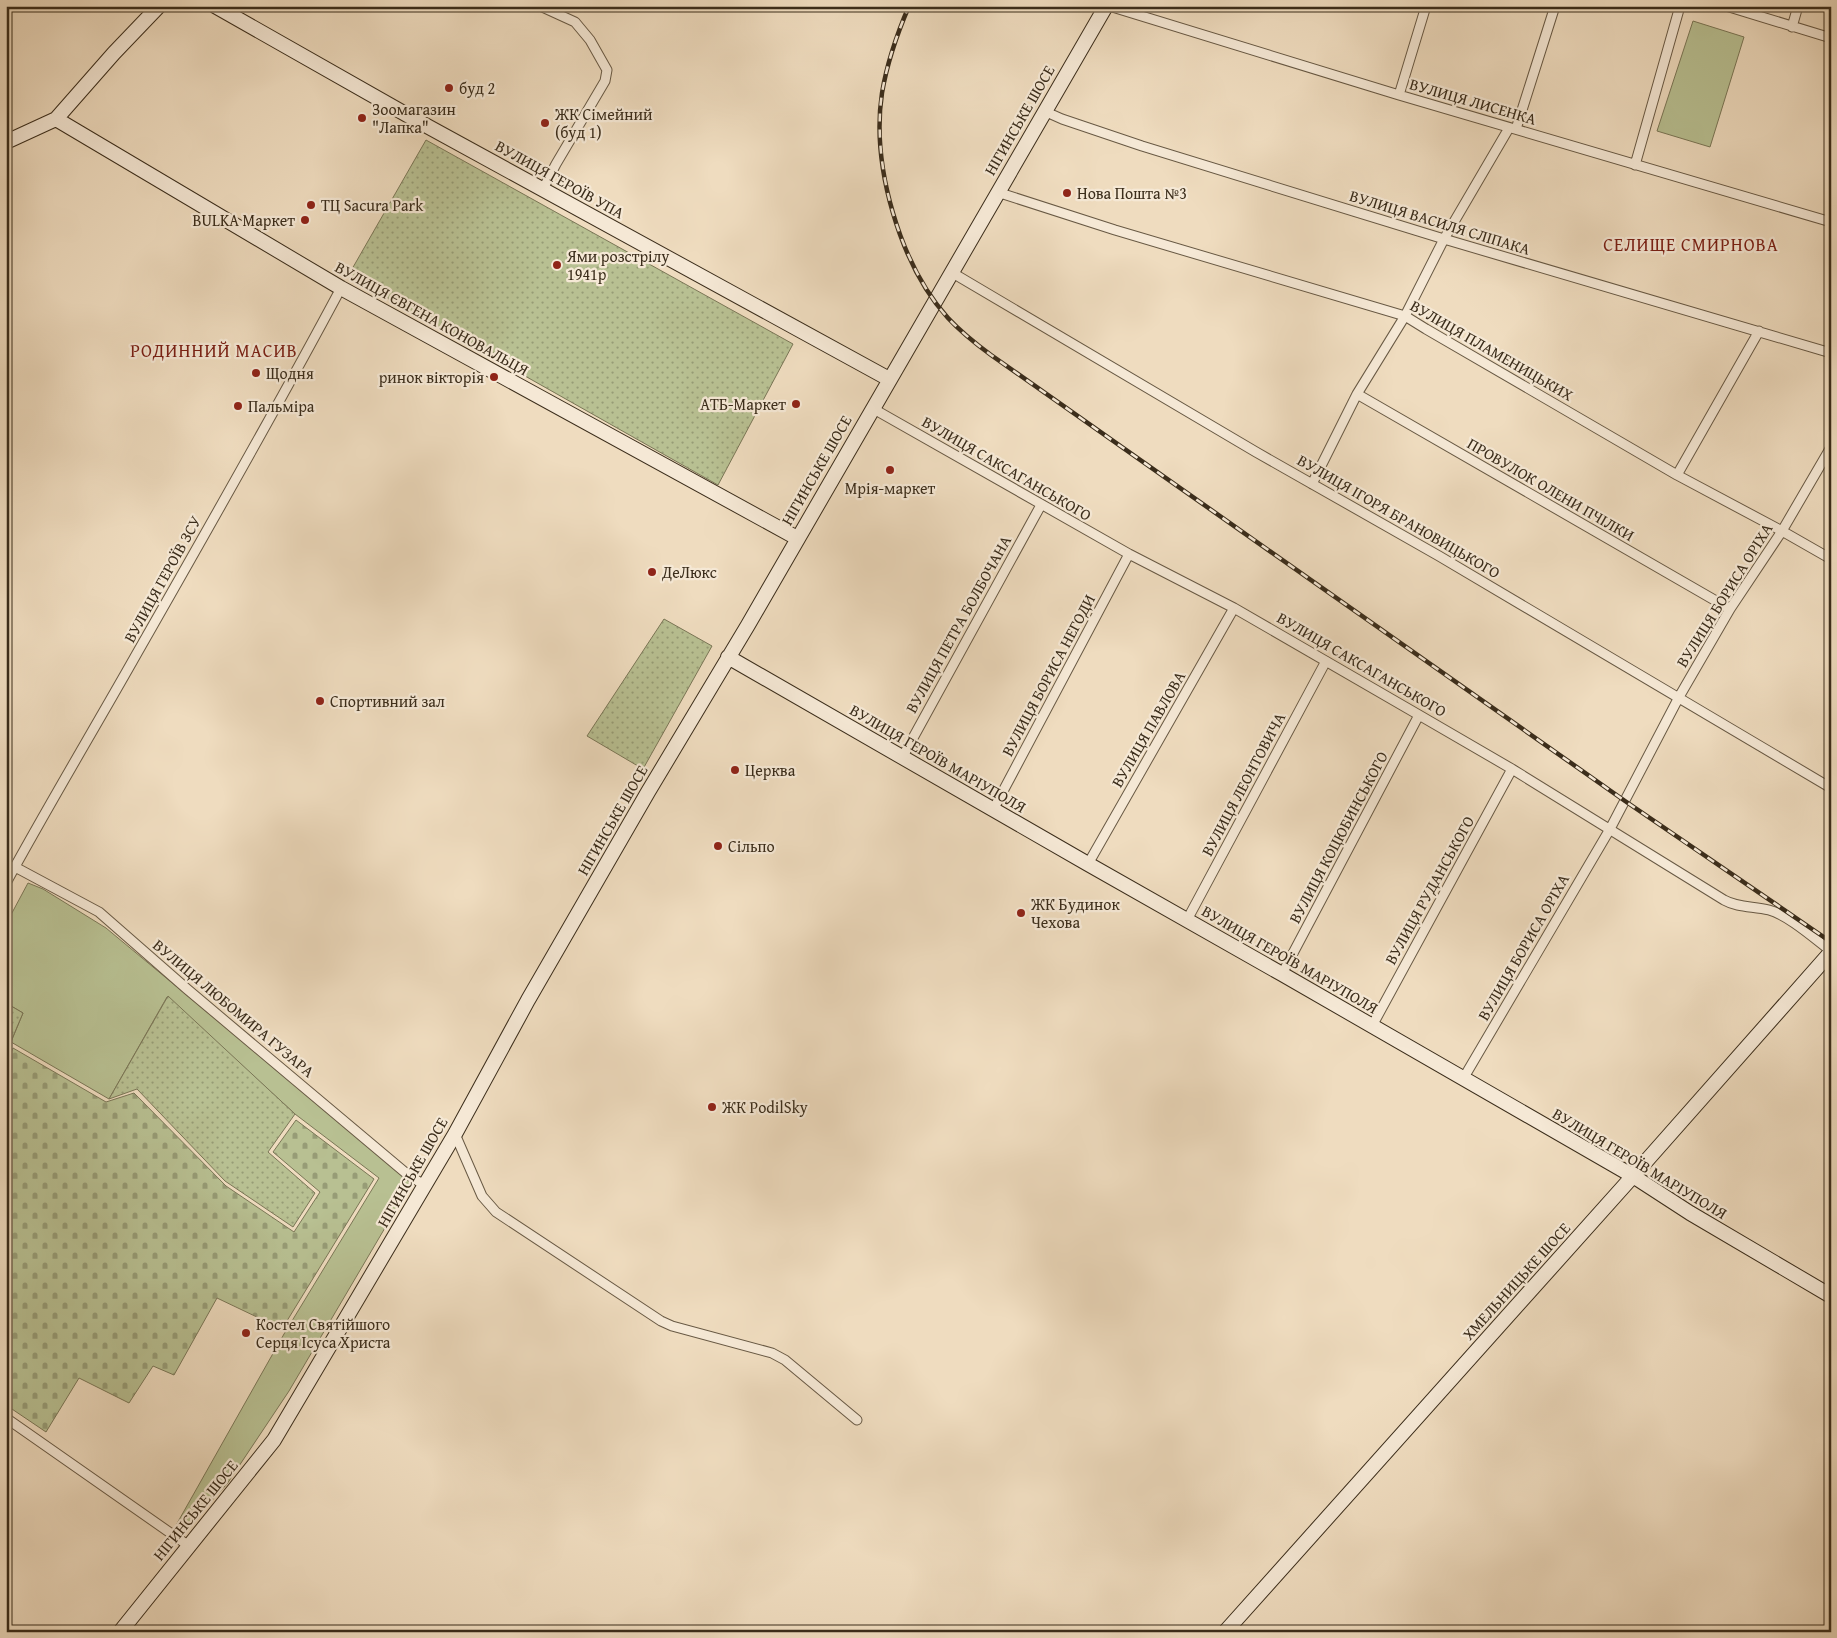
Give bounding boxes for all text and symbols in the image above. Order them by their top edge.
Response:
street label: НІГИНСЬКЕ ШОСЕ [978,60,1060,180]
street label: ВУЛИЦЯ ЛИСЕНКА [1407,71,1539,131]
place label: буд 2 [459,76,495,100]
marker: буд 2 [443,82,455,94]
place label: Зоомагазин "Лапка" [372,97,456,139]
place label: ЖК Сімейний (буд 1) [554,102,653,144]
marker: Зоомагазин "Лапка" [356,112,368,124]
marker: ЖК Сімейний (буд 1) [539,117,551,129]
street label: ВУЛИЦЯ ГЕРОЇВ УПА [491,133,629,225]
place label: Нова Пошта №3 [1077,181,1187,205]
street label: ВУЛИЦЯ ВАСИЛЯ СЛІПАКА [1347,183,1534,261]
marker: Нова Пошта №3 [1061,187,1073,199]
place label: ТЦ Sacura Park [321,193,424,217]
marker: ТЦ Sacura Park [305,199,317,211]
place label: BULKA Маркет [192,208,295,232]
marker: BULKA Маркет [299,214,311,226]
district label: СЕЛИЩЕ СМИРНОВА [1603,231,1779,258]
place label: Ями розстрілу 1941р [566,244,670,286]
street label: ВУЛИЦЯ ЄВГЕНА КОНОВАЛЬЦЯ [331,255,534,382]
marker: Ями розстрілу 1941р [551,259,563,271]
street label: ВУЛИЦЯ ПЛАМЕНИЦЬКИХ [1406,293,1578,407]
district label: РОДИННИЙ МАСИВ [130,337,298,364]
place label: Щодня [266,361,314,385]
place label: ринок вікторія [379,365,484,389]
marker: Щодня [250,367,262,379]
marker: ринок вікторія [488,371,500,383]
place label: АТБ-Маркет [700,392,786,416]
place label: Пальміра [248,394,315,418]
marker: АТБ-Маркет [790,398,802,410]
marker: Пальміра [232,400,244,412]
street label: НІГИНСЬКЕ ШОСЕ [775,410,857,530]
street label: ВУЛИЦЯ САКСАГАНСЬКОГО [918,410,1097,527]
street label: ПРОВУЛОК ОЛЕНИ ПЧІЛКИ [1463,431,1639,547]
street label: ВУЛИЦЯ ІГОРЯ БРАНОВИЦЬКОГО [1293,448,1505,584]
marker: Мрія-маркет [884,464,896,476]
place label: Мрія-маркет [845,476,936,500]
street label: ВУЛИЦЯ ГЕРОЇВ ЗСУ [117,511,207,647]
street label: ВУЛИЦЯ БОРИСА ОРІХА [1670,518,1778,672]
street label: ВУЛИЦЯ ПЕТРА БОЛБОЧАНА [899,531,1017,717]
place label: ДеЛюкс [661,560,717,584]
marker: ДеЛюкс [646,566,658,578]
street label: ВУЛИЦЯ БОРИСА НЕГОДИ [995,590,1101,760]
street label: ВУЛИЦЯ САКСАГАНСЬКОГО [1273,606,1452,723]
street label: ВУЛИЦЯ ПАВЛОВА [1105,666,1191,792]
place label: Спортивний зал [330,689,445,713]
marker: Спортивний зал [314,695,326,707]
street label: ВУЛИЦЯ ГЕРОЇВ МАРІУПОЛЯ [845,698,1031,819]
street label: ВУЛИЦЯ ЛЕОНТОВИЧА [1195,708,1291,860]
street label: ВУЛИЦЯ КОЦЮБИНСЬКОГО [1282,747,1394,927]
place label: Церква [745,758,796,782]
street label: НІГИНСЬКЕ ШОСЕ [571,760,653,880]
marker: Церква [729,764,741,776]
street label: ВУЛИЦЯ РУДАНСЬКОГО [1378,811,1480,969]
place label: Сільпо [728,834,775,858]
marker: Сільпо [712,840,724,852]
street label: ВУЛИЦЯ БОРИСА ОРІХА [1471,869,1575,1025]
place label: ЖК Будинок Чехова [1030,892,1120,934]
street label: ВУЛИЦЯ ГЕРОЇВ МАРІУПОЛЯ [1197,899,1383,1020]
marker: ЖК Будинок Чехова [1015,907,1027,919]
street label: ВУЛИЦЯ ЛЮБОМИРА ГУЗАРА [148,933,320,1083]
place label: ЖК PodilSky [721,1095,808,1119]
marker: ЖК PodilSky [706,1101,718,1113]
street label: ВУЛИЦЯ ГЕРОЇВ МАРІУПОЛЯ [1548,1101,1732,1225]
street label: НІГИНСЬКЕ ШОСЕ [371,1112,453,1232]
street label: ХМЕЛЬНИЦЬКЕ ШОСЕ [1456,1217,1576,1345]
place label: Костел Святійшого Серця Ісуса Христа [256,1312,391,1354]
marker: Костел Святійшого Серця Ісуса Христа [240,1327,252,1339]
street label: НІГИНСЬКЕ ШОСЕ [147,1454,243,1566]

